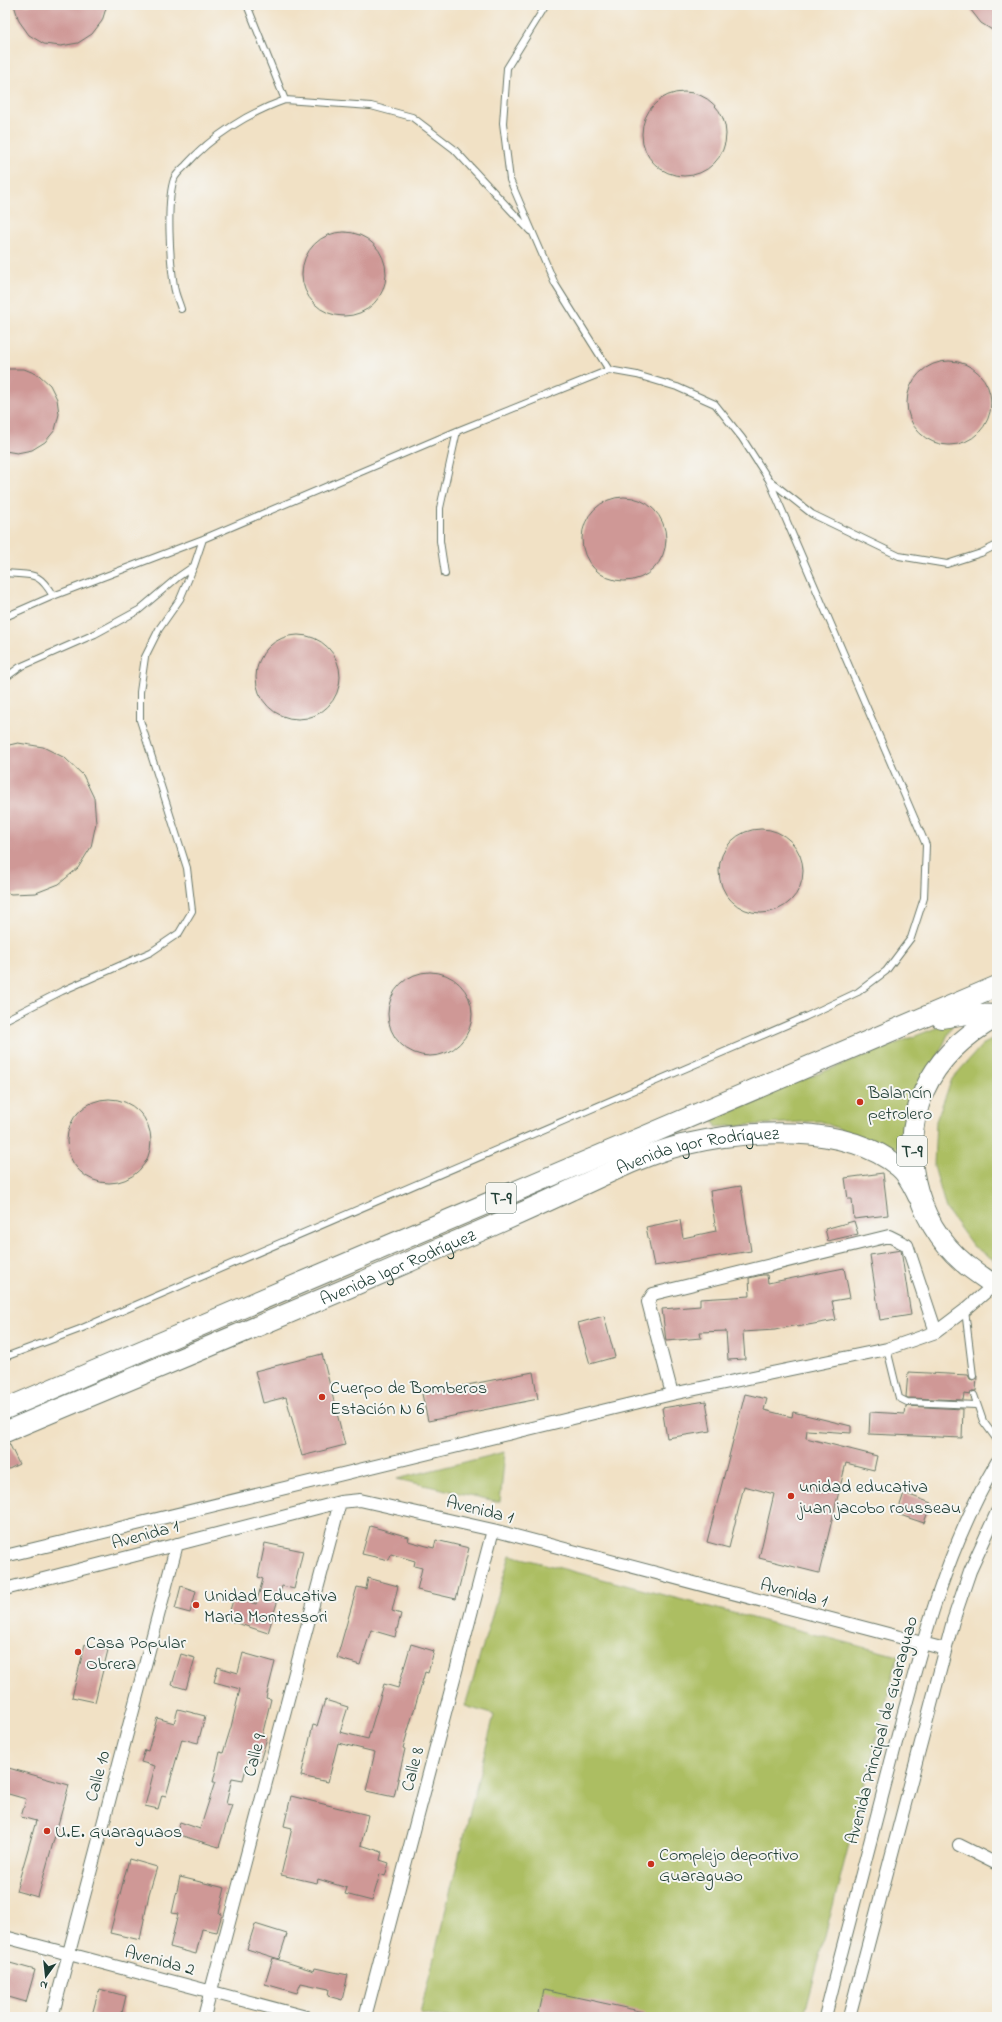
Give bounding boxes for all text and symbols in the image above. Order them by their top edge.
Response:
place label: Balancín petrolero [867,1081,932,1128]
marker: Balancín petrolero [855,1097,865,1107]
street label: Avenida Igor Rodríguez [613,1122,780,1183]
road number: T-9 [897,1136,927,1166]
road number: T-9 [486,1183,516,1213]
street label: Avenida Igor Rodríguez [316,1223,481,1313]
place label: Cuerpo de Bomberos Estación N 6 [330,1376,487,1423]
marker: Cuerpo de Bomberos Estación N 6 [317,1392,327,1402]
place label: unidad educativa juan jacobo rousseau [797,1475,961,1522]
street label: Avenida 1 [443,1490,516,1532]
marker: unidad educativa juan jacobo rousseau [786,1491,796,1501]
street label: Avenida 1 [109,1514,182,1557]
street label: Avenida 1 [757,1572,830,1615]
place label: Unidad Educativa Maria Montessori [204,1584,337,1631]
marker: Unidad Educativa Maria Montessori [191,1600,201,1610]
street label: Avenida Principal de Guaraguao [840,1614,927,1848]
place label: Casa Popular Obrera [86,1631,186,1678]
marker: Casa Popular Obrera [73,1647,83,1657]
street label: Calle 9 [238,1731,274,1780]
street label: Calle 8 [396,1744,432,1795]
street label: Calle 10 [80,1748,118,1805]
place label: U.E. Guaraguaos [55,1820,182,1847]
marker: U.E. Guaraguaos [42,1826,52,1836]
place label: Complejo deportivo Guaraguao [659,1843,799,1891]
marker: Complejo deportivo Guaraguao [646,1859,656,1869]
street label: Avenida 2 [121,1940,198,1984]
north arrow [26,1956,66,1996]
text: N [38,1976,49,1993]

